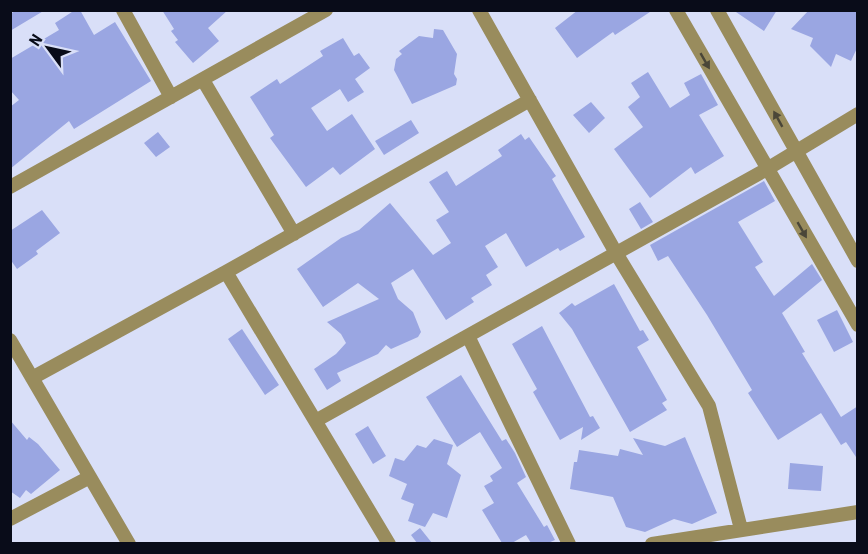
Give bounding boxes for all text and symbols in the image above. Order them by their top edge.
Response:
north arrow [18,18,78,78]
text: N [25,31,46,49]
one-way arrow [700,53,710,70]
one-way arrow [773,110,783,127]
one-way arrow [797,222,807,239]

